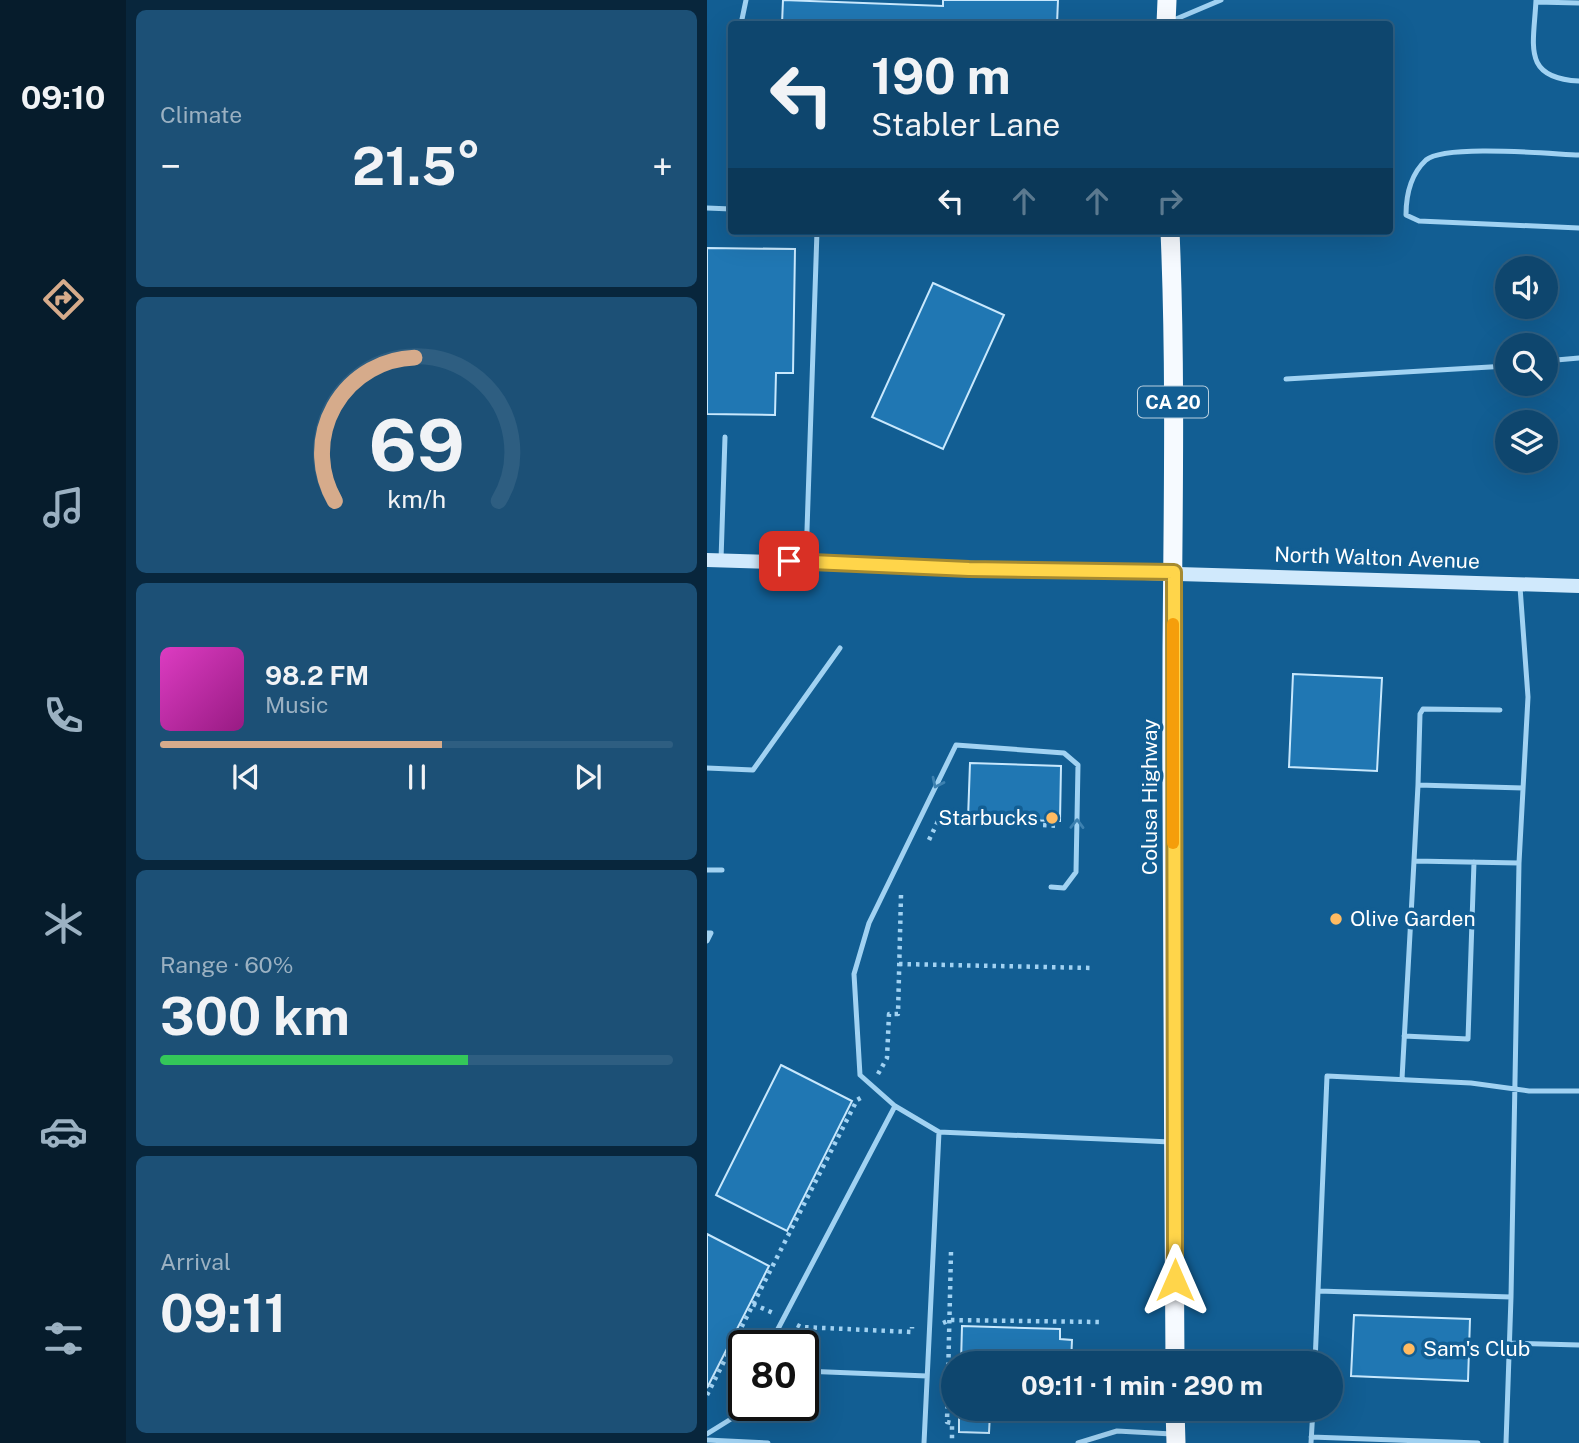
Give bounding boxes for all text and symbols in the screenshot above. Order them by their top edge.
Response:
text: 190 m [871,47,1011,105]
icon: left [756,49,847,140]
text: 09:10 [21,79,105,116]
text: Climate [160,101,242,128]
text: Stabler Lane [871,106,1060,143]
text: 21.5° [352,136,481,197]
text: − [160,144,181,189]
text: + [652,144,673,189]
icon: left [932,182,970,220]
icon: ahead [1005,182,1043,220]
icon: ahead [1078,182,1116,220]
icon: right [1151,182,1189,220]
map controls [1495,256,1558,473]
button: sound [1495,256,1558,319]
icon: directions [39,275,88,324]
button: search [1495,333,1558,396]
road number: CA 20 [1138,386,1208,418]
text: 69 [369,402,464,487]
button: layers [1495,410,1558,473]
icon: music [39,483,88,532]
text: km/h [387,484,446,514]
pin [759,531,819,591]
street label: North Walton Avenue [1274,541,1480,574]
icon: arrive [770,542,808,580]
text: 98.2 FM [265,660,369,691]
icon: phone [39,691,88,740]
text: Music [265,691,329,718]
street label: Colusa Highway [1137,719,1162,875]
icon: previous [227,758,265,796]
icon: pause [398,758,436,796]
icon: next [569,758,607,796]
one-way arrow [932,776,946,788]
place label: Starbucks [938,805,1038,830]
marker: Starbucks [1044,810,1060,826]
one-way arrow [1069,818,1085,828]
icon: climate [39,899,88,948]
place label: Olive Garden [1350,906,1476,931]
marker: Olive Garden [1328,911,1344,927]
text: Range · 60% [160,951,293,978]
text: 300 km [160,986,350,1047]
icon: car [39,1107,88,1156]
position arrow [1138,1243,1212,1317]
text: Arrival [160,1248,231,1275]
text: 09:11 [160,1283,286,1344]
icon: filters [39,1314,88,1363]
speed limit sign: 80 [728,1330,819,1421]
place label: Sam's Club [1423,1336,1530,1361]
marker: Sam's Club [1401,1341,1417,1357]
text: 09:11 · 1 min · 290 m [1021,1370,1263,1401]

